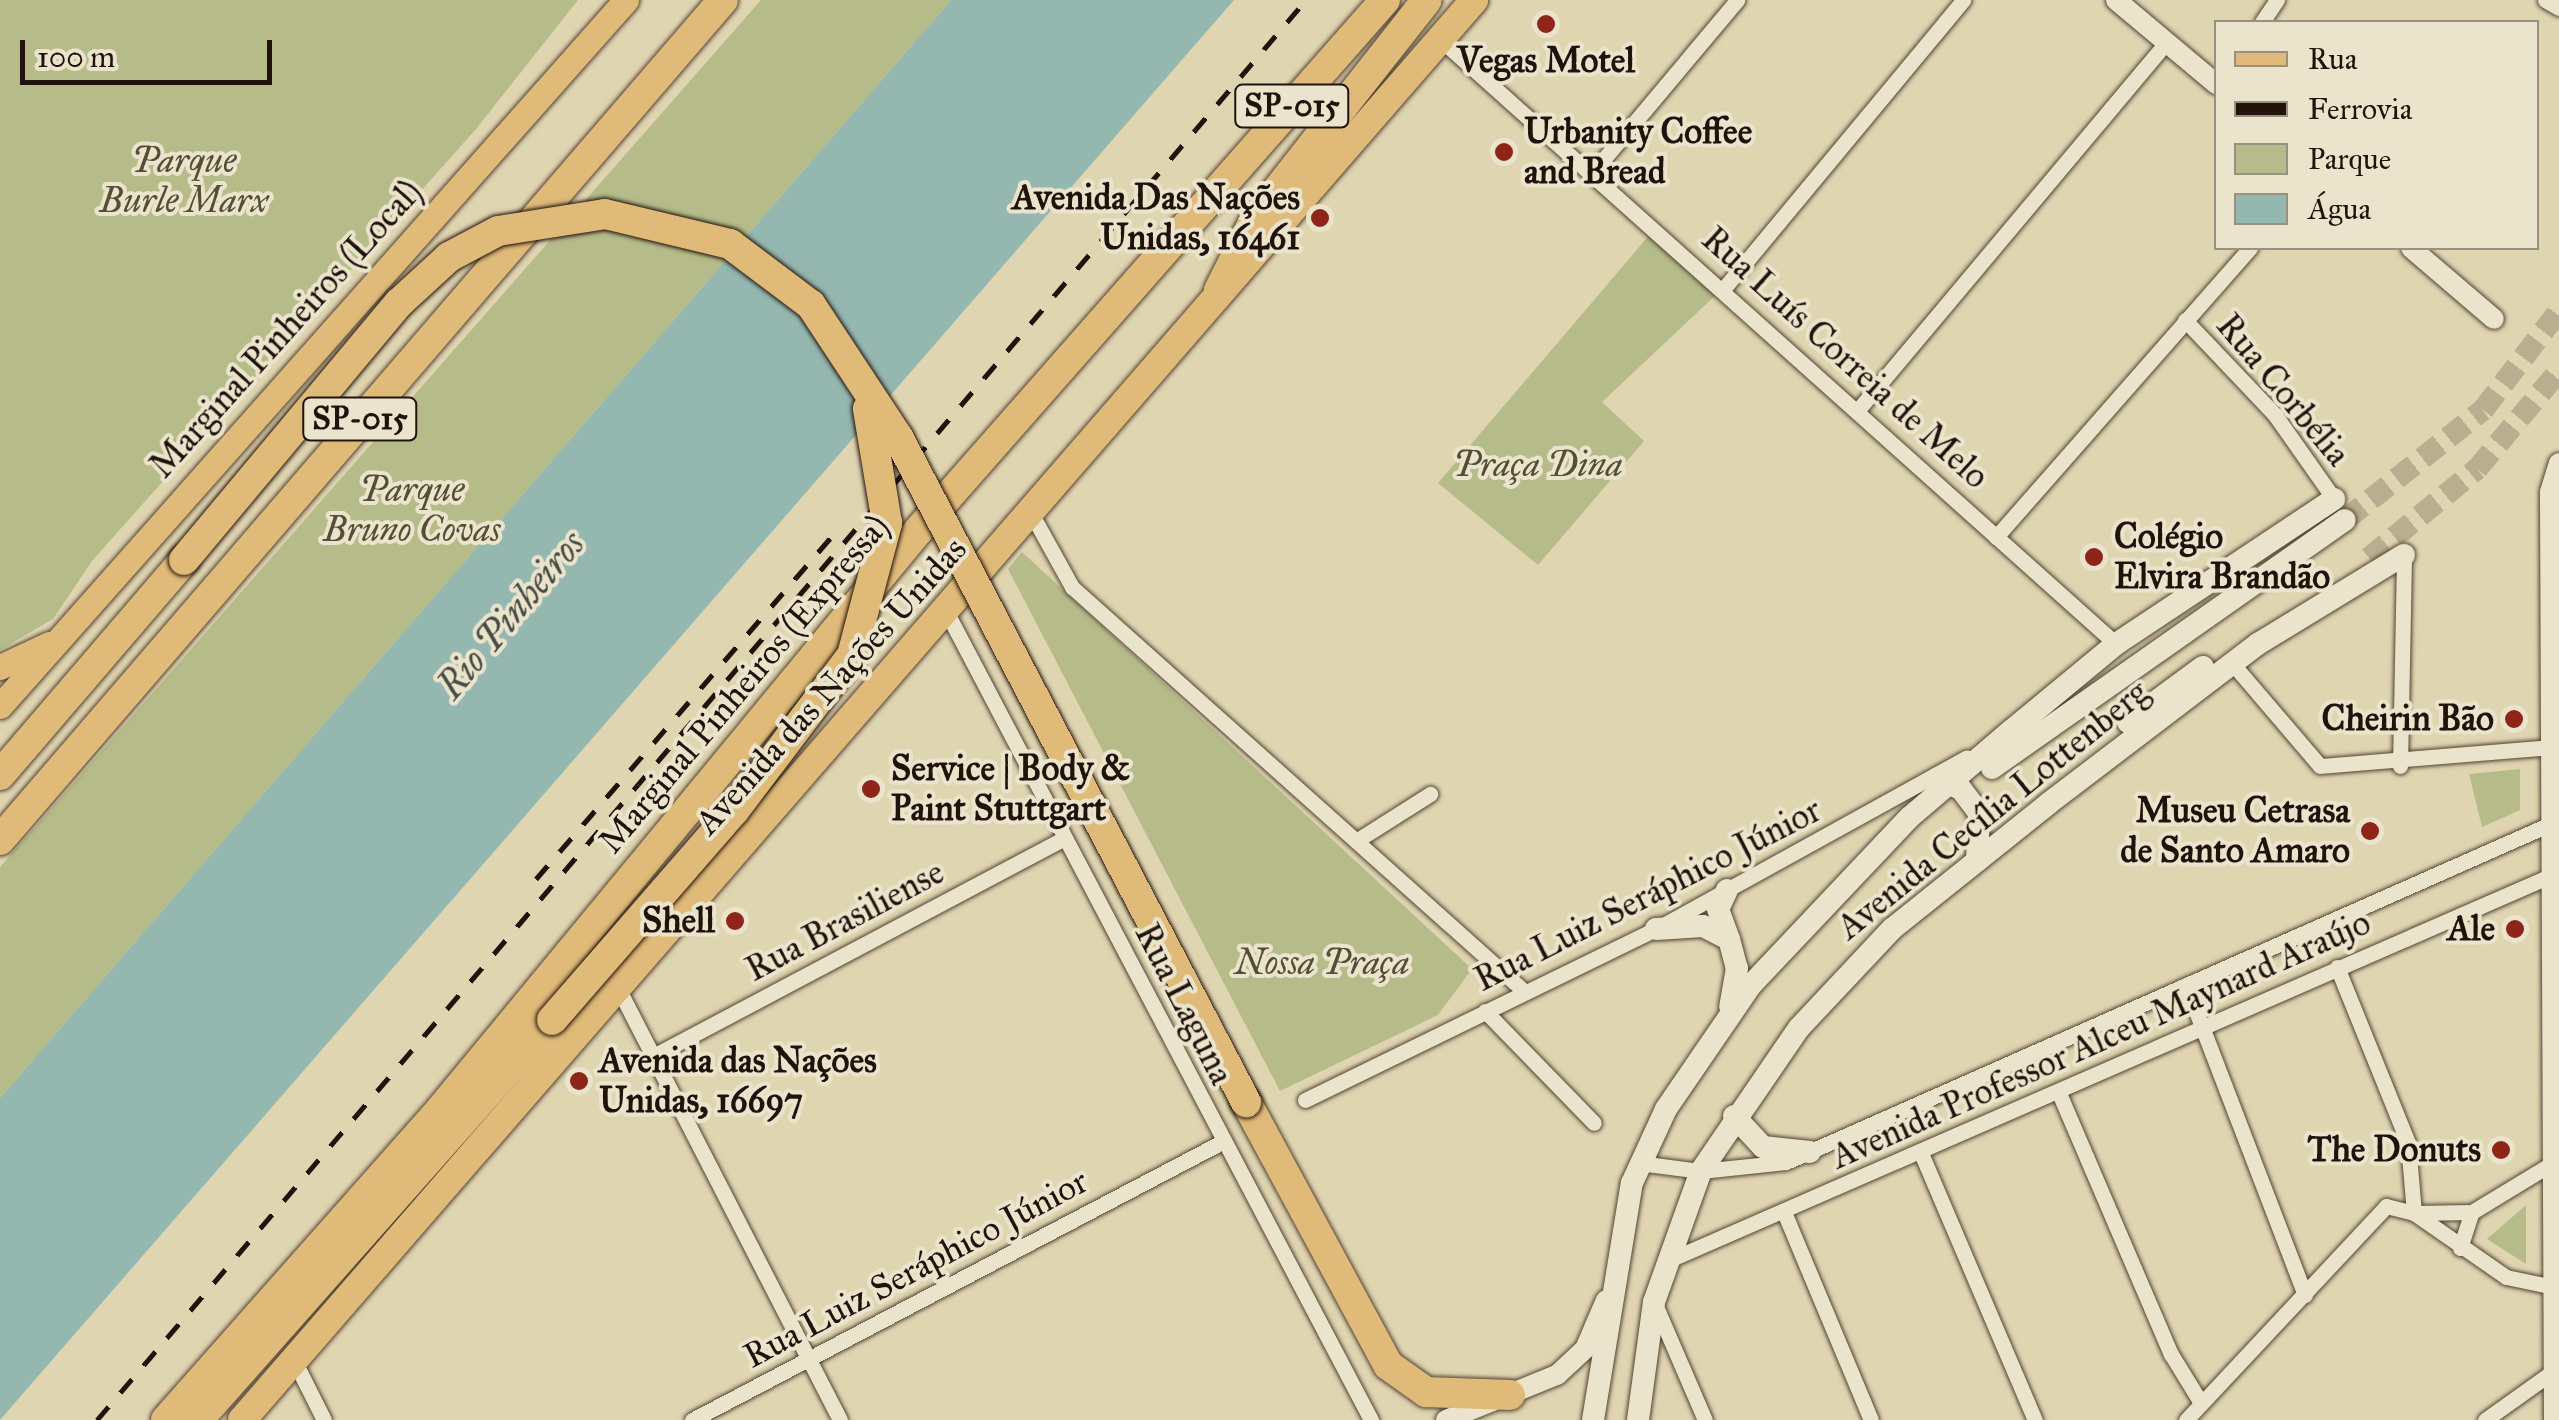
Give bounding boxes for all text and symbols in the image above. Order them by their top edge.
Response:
marker: Vegas Motel [1535,13,1557,35]
scale bar [25,20,278,82]
legend [2214,20,2539,250]
text: 100 m [37,39,115,75]
place label: Vegas Motel [1457,40,1635,82]
text: Rua [2308,41,2358,77]
road number: SP-015 [1232,79,1352,133]
text: Ferrovia [2308,91,2412,127]
place label: Urbanity Coffee and Bread [1524,111,1752,193]
park label: Parque Burle Marx [100,140,268,222]
marker: Urbanity Coffee and Bread [1493,141,1515,163]
text: Parque [2308,141,2391,177]
street label: Marginal Pinheiros (Local) [141,171,431,487]
place label: Avenida Das Nações Unidas, 16461 [1012,177,1300,259]
text: Água [2308,191,2371,227]
marker: Avenida Das Nações Unidas, 16461 [1309,207,1331,229]
street label: Rua Luís Correia de Melo [1693,218,1997,498]
street label: Rua Corbélia [2207,305,2359,475]
road number: SP-015 [300,392,420,446]
park label: Praça Dina [1453,444,1623,486]
park label: Parque Bruno Covas [323,469,501,551]
street label: Marginal Pinheiros (Expressa) [590,506,898,862]
place label: Colégio Elvira Brandão [2114,516,2330,598]
water label: Rio Pinheiros [428,522,594,708]
street label: Avenida das Nações Unidas [686,529,976,843]
marker: Colégio Elvira Brandão [2083,546,2105,568]
street label: Avenida Cecília Lottenberg [1829,671,2157,949]
place label: Cheirin Bão [2322,698,2494,740]
marker: Cheirin Bão [2503,708,2525,730]
place label: Service | Body & Paint Stuttgart [891,748,1130,830]
marker: Service | Body & Paint Stuttgart [860,778,882,800]
street label: Rua Luiz Seráphico Júnior [1468,789,1828,1001]
place label: Museu Cetrasa de Santo Amaro [2120,790,2350,872]
marker: Museu Cetrasa de Santo Amaro [2359,820,2381,842]
street label: Rua Brasiliense [739,851,951,991]
place label: Shell [642,900,715,942]
street label: Avenida Professor Alceu Maynard Araújo [1825,902,2377,1178]
place label: Ale [2448,908,2495,950]
marker: Shell [724,910,746,932]
street label: Rua Laguna [1126,917,1242,1091]
marker: Ale [2504,918,2526,940]
park label: Nossa Praça [1235,942,1409,984]
place label: Avenida das Nações Unidas, 16697 [599,1040,877,1122]
marker: Avenida das Nações Unidas, 16697 [568,1070,590,1092]
place label: The Donuts [2307,1129,2481,1171]
marker: The Donuts [2490,1139,2512,1161]
street label: Rua Luiz Seráphico Júnior [737,1160,1095,1378]

